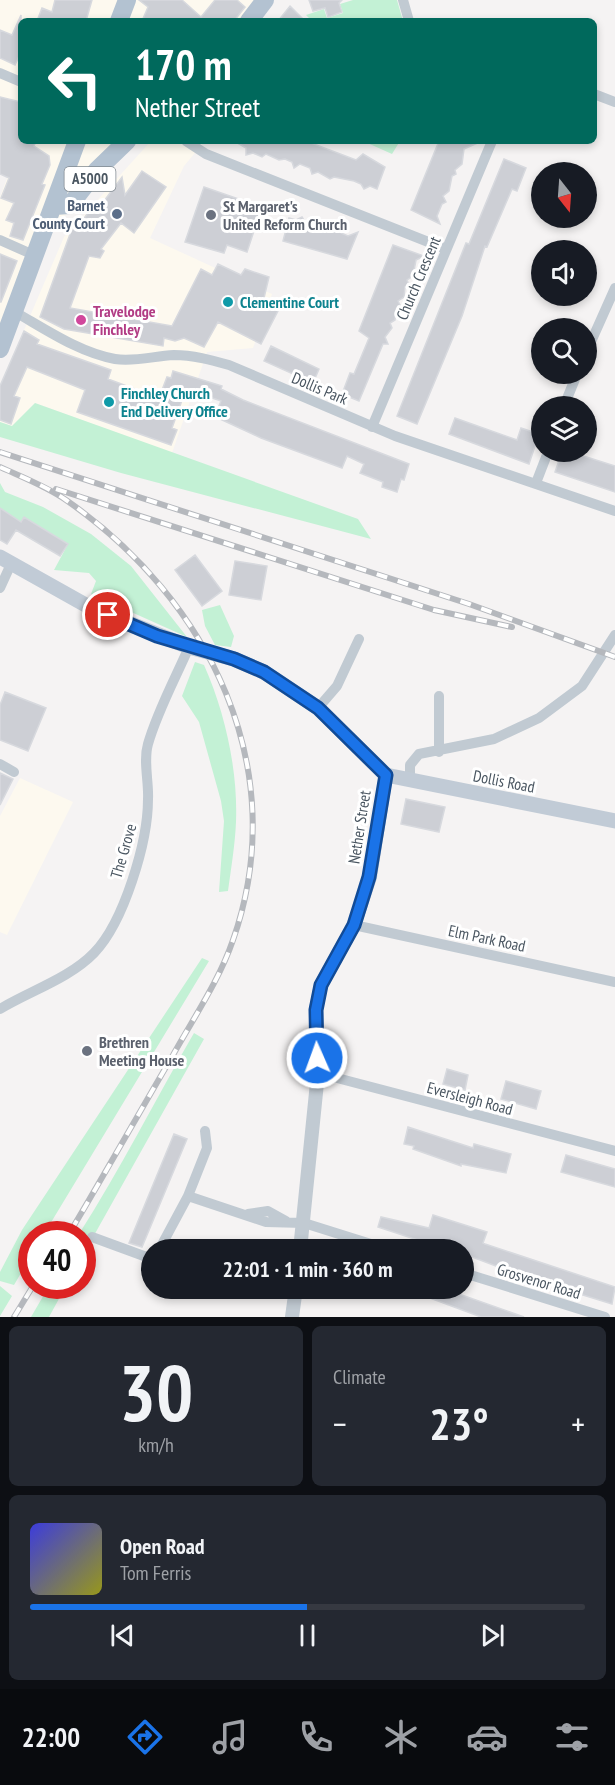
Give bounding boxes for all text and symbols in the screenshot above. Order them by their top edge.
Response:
text: 170 m [135,37,232,92]
icon: left [36,42,114,120]
text: Nether Street [135,90,260,124]
north arrow [531,162,597,228]
map controls [531,162,597,462]
road number: A5000 [64,167,116,191]
place label: Barnet County Court [33,195,105,233]
place label: St Margaret's United Reform Church [223,196,347,234]
marker: Barnet County Court [110,207,124,221]
marker: St Margaret's United Reform Church [204,208,218,222]
street label: Church Crescent [391,233,445,323]
button: sound [531,240,597,306]
place label: Clementine Court [240,292,339,312]
marker: Clementine Court [221,295,235,309]
place label: Travelodge Finchley [93,301,156,339]
marker: Travelodge Finchley [74,313,88,327]
button: search [531,318,597,384]
street label: Dollis Park [289,367,352,409]
place label: Finchley Church End Delivery Office [121,383,228,421]
marker: Finchley Church End Delivery Office [102,395,116,409]
button: layers [531,396,597,462]
pin [82,589,133,640]
icon: arrive [91,598,124,631]
street label: Dollis Road [471,765,537,797]
street label: Nether Street [343,788,375,865]
street label: The Grove [106,821,140,881]
street label: Elm Park Road [447,920,528,956]
position arrow [285,1026,349,1090]
place label: Brethren Meeting House [99,1032,185,1070]
marker: Brethren Meeting House [80,1044,94,1058]
street label: Eversleigh Road [425,1077,515,1119]
speed limit sign: 40 [18,1221,96,1299]
text: 22:01 · 1 min · 360 m [222,1255,393,1283]
street label: Grosvenor Road [495,1259,583,1303]
text: 30 [119,1342,193,1443]
text: Climate [333,1364,386,1390]
text: 23° [429,1394,489,1452]
text: − [333,1402,347,1445]
text: + [571,1402,585,1445]
text: km/h [138,1432,174,1458]
text: Open Road [120,1532,205,1560]
text: Tom Ferris [120,1560,191,1586]
icon: previous [106,1619,139,1652]
icon: pause [291,1619,324,1652]
icon: next [476,1619,509,1652]
icon: directions [124,1716,166,1758]
icon: music [209,1716,251,1758]
icon: phone [295,1716,337,1758]
icon: climate [380,1716,422,1758]
icon: car [466,1716,508,1758]
icon: filters [551,1716,593,1758]
text: 22:00 [22,1720,80,1754]

